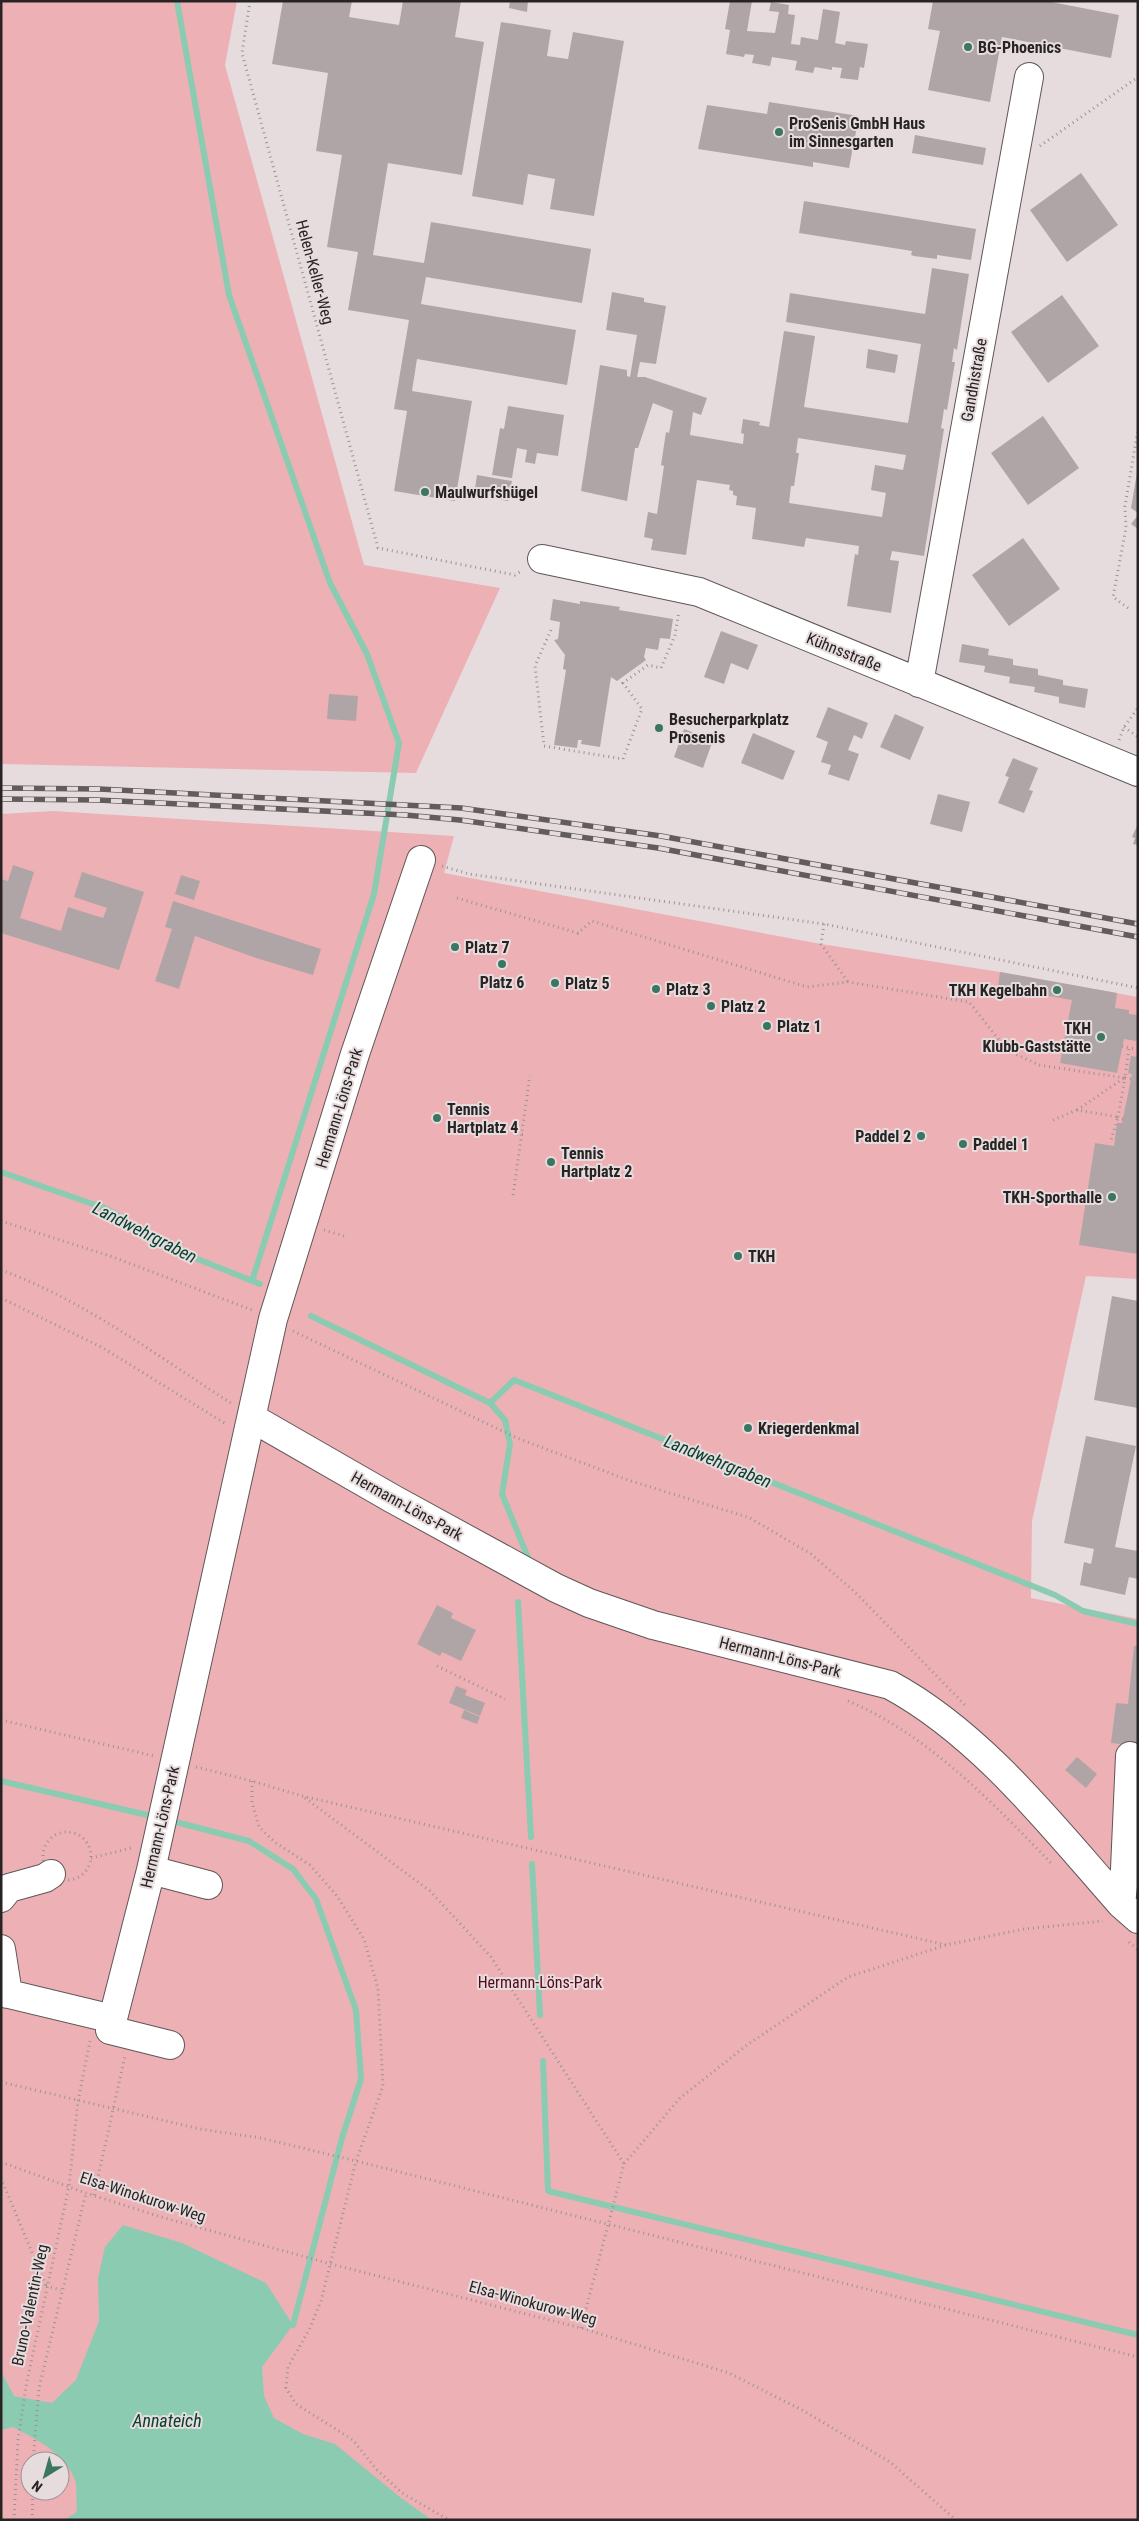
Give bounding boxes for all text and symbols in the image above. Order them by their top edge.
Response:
place label: BG-Phoenics [978,38,1061,57]
marker: BG-Phoenics [962,41,974,53]
place label: ProSenis GmbH Haus im Sinnesgarten [789,114,925,151]
marker: ProSenis GmbH Haus im Sinnesgarten [773,126,785,138]
street label: Helen-Keller-Weg [292,218,338,326]
street label: Gandhistraße [957,337,991,423]
place label: Maulwurfshügel [435,483,538,502]
marker: Maulwurfshügel [419,486,431,498]
street label: Kühnsstraße [804,628,884,676]
place label: Besucherparkplatz Prosenis [669,710,789,747]
marker: Besucherparkplatz Prosenis [653,722,665,734]
place label: Platz 7 [465,938,510,957]
marker: Platz 7 [449,941,461,953]
marker: Platz 6 [496,958,508,970]
place label: Platz 6 [480,973,524,992]
place label: Platz 5 [565,974,610,993]
marker: Platz 5 [549,977,561,989]
place label: Platz 3 [666,980,711,999]
place label: TKH Kegelbahn [949,981,1047,1000]
marker: Platz 3 [650,983,662,995]
marker: TKH Kegelbahn [1051,984,1063,996]
place label: Platz 2 [721,997,766,1016]
marker: Platz 2 [705,1000,717,1012]
place label: Platz 1 [777,1017,822,1036]
place label: TKH Klubb-Gaststätte [982,1019,1091,1056]
marker: Platz 1 [761,1020,773,1032]
marker: TKH Klubb-Gaststätte [1095,1031,1107,1043]
street label: Hermann-Löns-Park [312,1045,367,1170]
place label: Tennis Hartplatz 4 [447,1100,518,1137]
marker: Tennis Hartplatz 4 [431,1112,443,1124]
place label: Paddel 2 [855,1127,911,1146]
marker: Paddel 2 [915,1130,927,1142]
place label: Paddel 1 [973,1135,1029,1154]
marker: Paddel 1 [957,1138,969,1150]
place label: Tennis Hartplatz 2 [561,1144,632,1181]
marker: Tennis Hartplatz 2 [545,1156,557,1168]
place label: TKH-Sporthalle [1003,1188,1102,1207]
marker: TKH-Sporthalle [1106,1191,1118,1203]
water label: Landwehrgraben [89,1197,201,1267]
place label: TKH [748,1247,775,1266]
marker: TKH [732,1250,744,1262]
place label: Kriegerdenkmal [758,1419,859,1438]
marker: Kriegerdenkmal [742,1422,754,1434]
water label: Landwehrgraben [661,1430,775,1492]
street label: Hermann-Löns-Park [348,1467,467,1545]
street label: Hermann-Löns-Park [717,1633,844,1681]
street label: Hermann-Löns-Park [137,1763,183,1890]
park label: Hermann-Löns-Park [478,1973,603,1992]
street label: Elsa-Winokurow-Weg [77,2168,209,2226]
street label: Bruno-Valentin-Weg [8,2243,52,2367]
street label: Elsa-Winokurow-Weg [467,2277,599,2329]
water label: Annateich [131,2410,202,2431]
north arrow [20,2451,70,2501]
text: N [29,2477,45,2495]

